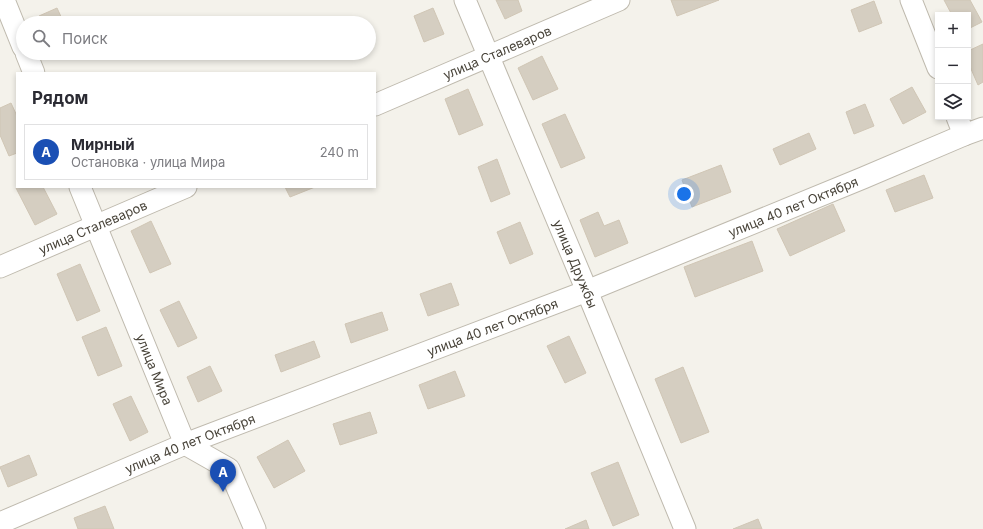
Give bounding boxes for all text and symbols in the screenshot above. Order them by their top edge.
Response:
map controls [935,12,971,120]
button: + [935,12,971,48]
search box [16,16,376,60]
street label: улица Сталеваров [441,22,554,83]
icon: search [30,27,52,49]
text: Поиск [62,29,108,48]
button: − [935,48,971,84]
button: layers [935,84,971,120]
text: Рядом [32,88,88,108]
text: Мирный [71,135,135,154]
text: A [41,144,51,160]
text: 240 m [320,144,359,160]
text: Остановка · улица Мира [71,154,225,170]
street label: улица 40 лет Октября [726,173,860,240]
your location [674,184,694,204]
street label: улица Сталеваров [36,197,149,257]
street label: улица Дружбы [550,217,601,310]
street label: улица 40 лет Октября [425,295,560,359]
street label: улица Мира [133,331,176,407]
street label: улица 40 лет Октября [122,410,257,477]
pin: A [210,459,236,492]

